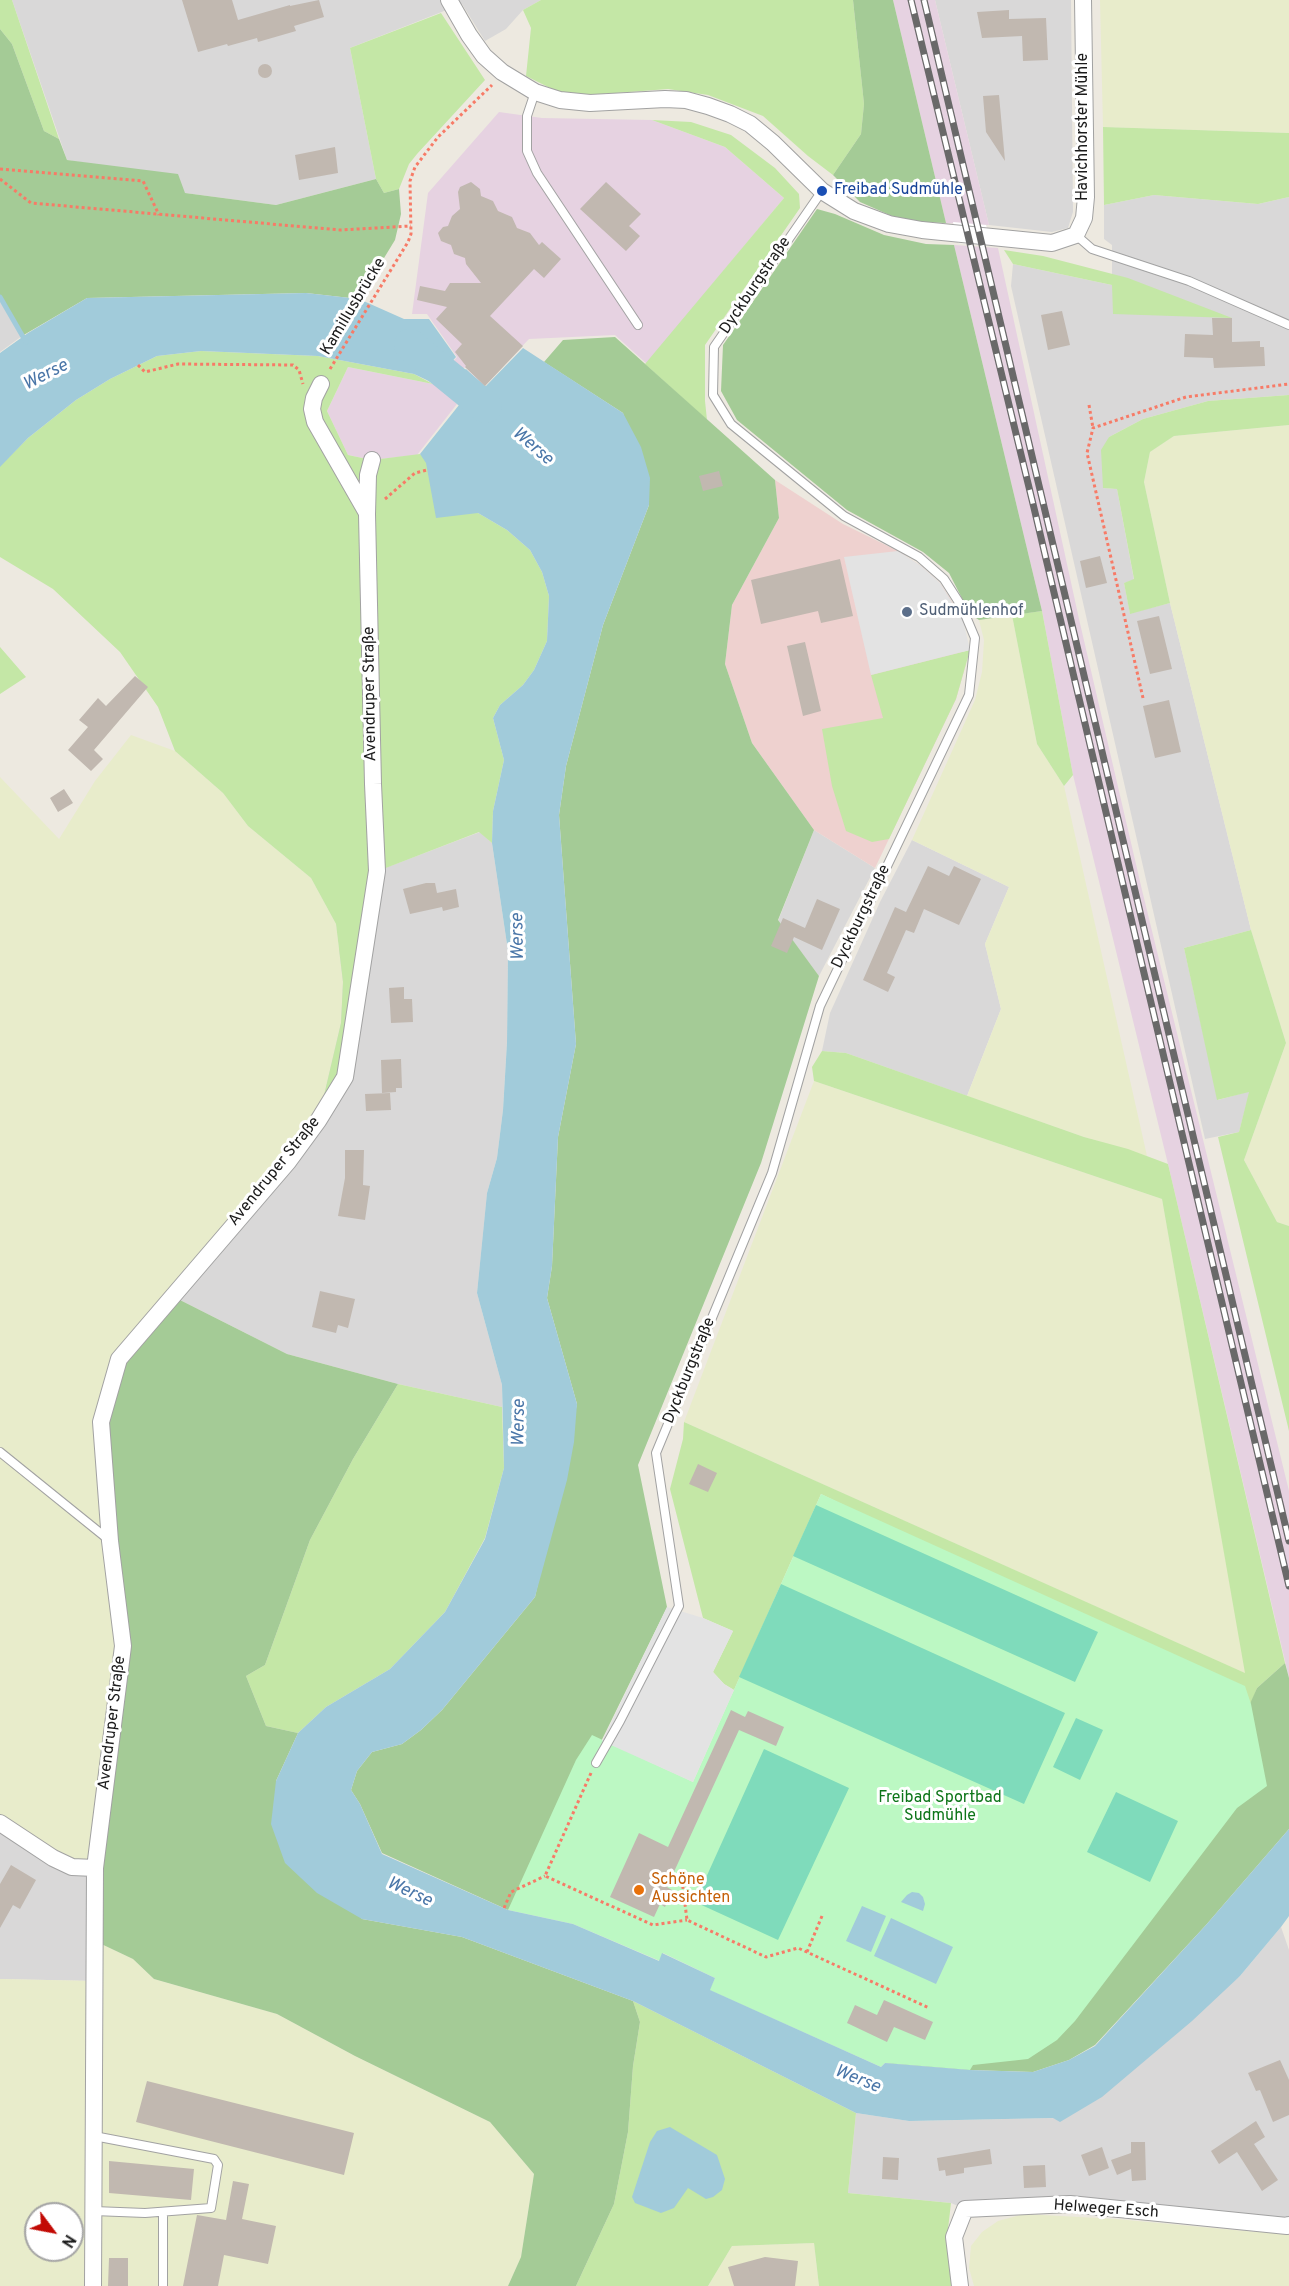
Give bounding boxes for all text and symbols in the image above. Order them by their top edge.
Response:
street label: Havichhorster Mühle [1074,53,1094,201]
place label: Freibad Sudmühle [834,181,963,201]
marker: Freibad Sudmühle [815,184,829,198]
street label: Dyckburgstraße [716,234,796,338]
street label: Kamillusbrücke [317,255,391,359]
water label: Werse [20,356,72,396]
water label: Werse [507,423,557,471]
place label: Sudmühlenhof [919,602,1023,622]
marker: Sudmühlenhof [900,605,914,619]
street label: Avendruper Straße [360,626,382,762]
street label: Dyckburgstraße [829,862,895,972]
water label: Werse [508,913,530,961]
street label: Avendruper Straße [225,1113,325,1231]
street label: Dyckburgstraße [660,1315,720,1427]
water label: Werse [509,1399,531,1447]
street label: Avendruper Straße [95,1655,131,1791]
park label: Freibad Sportbad Sudmühle [878,1789,1002,1827]
place label: Schöne Aussichten [651,1871,730,1909]
water label: Werse [383,1873,435,1913]
marker: Schöne Aussichten [632,1883,646,1897]
water label: Werse [831,2061,883,2099]
street label: Helweger Esch [1053,2197,1159,2223]
north arrow [24,2202,84,2262]
text: N [56,2230,79,2251]

